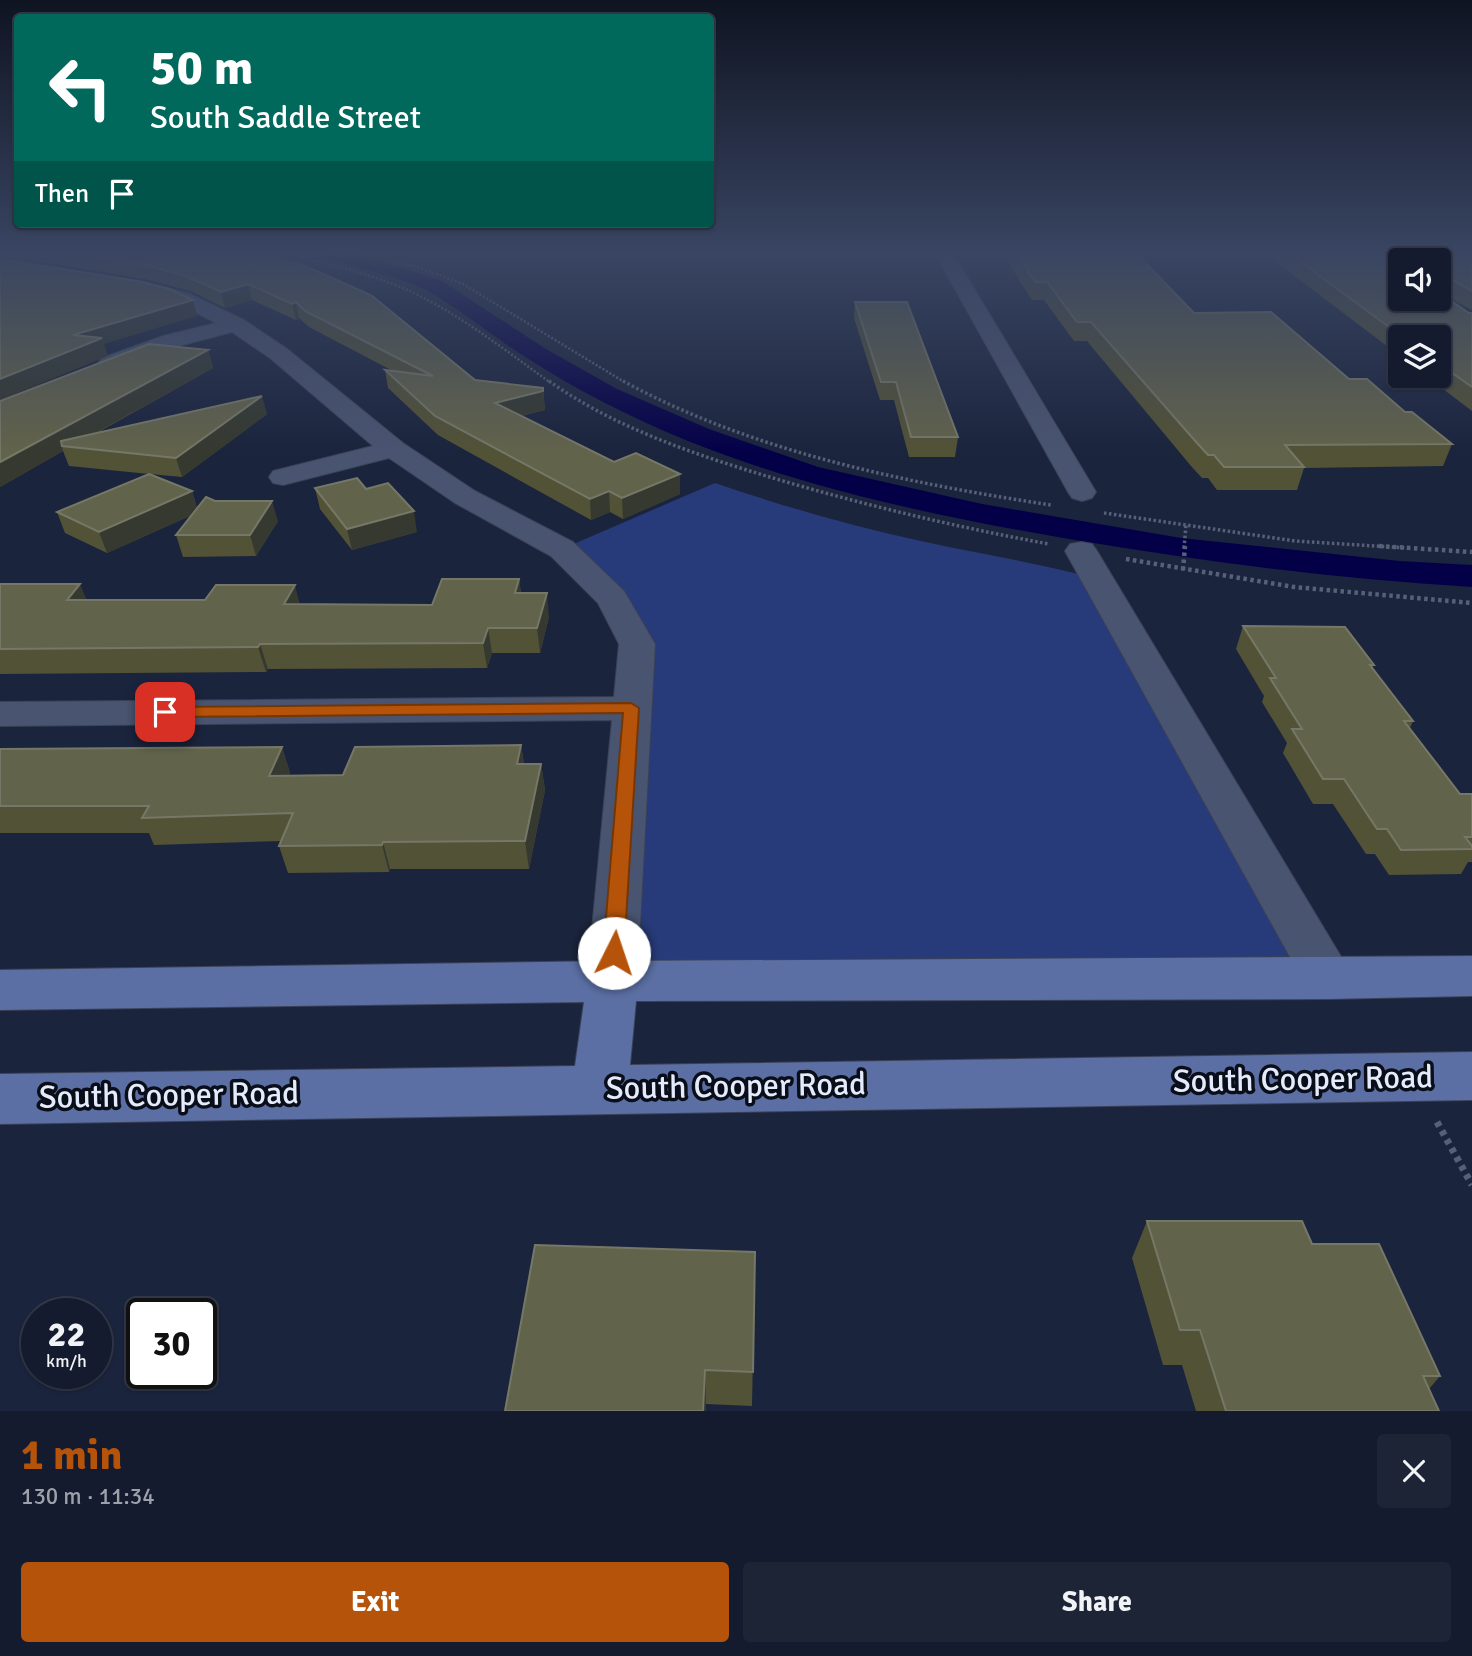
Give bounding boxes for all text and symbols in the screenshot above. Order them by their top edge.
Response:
text: 50 m [150,38,253,98]
icon: left [35,42,126,133]
text: South Saddle Street [150,98,421,137]
icon: arrive [103,175,141,213]
text: Then [35,178,89,210]
map controls [1388,248,1451,388]
button: sound [1388,248,1451,311]
button: layers [1388,325,1451,388]
pin [135,682,195,742]
icon: arrive [146,693,184,731]
position arrow [577,916,651,990]
street label: South Cooper Road [1173,1057,1433,1101]
street label: South Cooper Road [606,1064,866,1108]
street label: South Cooper Road [39,1073,299,1117]
speed limit sign: 30 [126,1298,217,1389]
text: 22 [48,1313,85,1356]
text: km/h [46,1350,87,1372]
text: 1 min [21,1430,122,1481]
button: close [1377,1434,1451,1508]
text: 130 m · 11:34 [21,1482,155,1511]
button: Exit [21,1562,729,1642]
button: Share [743,1562,1451,1642]

